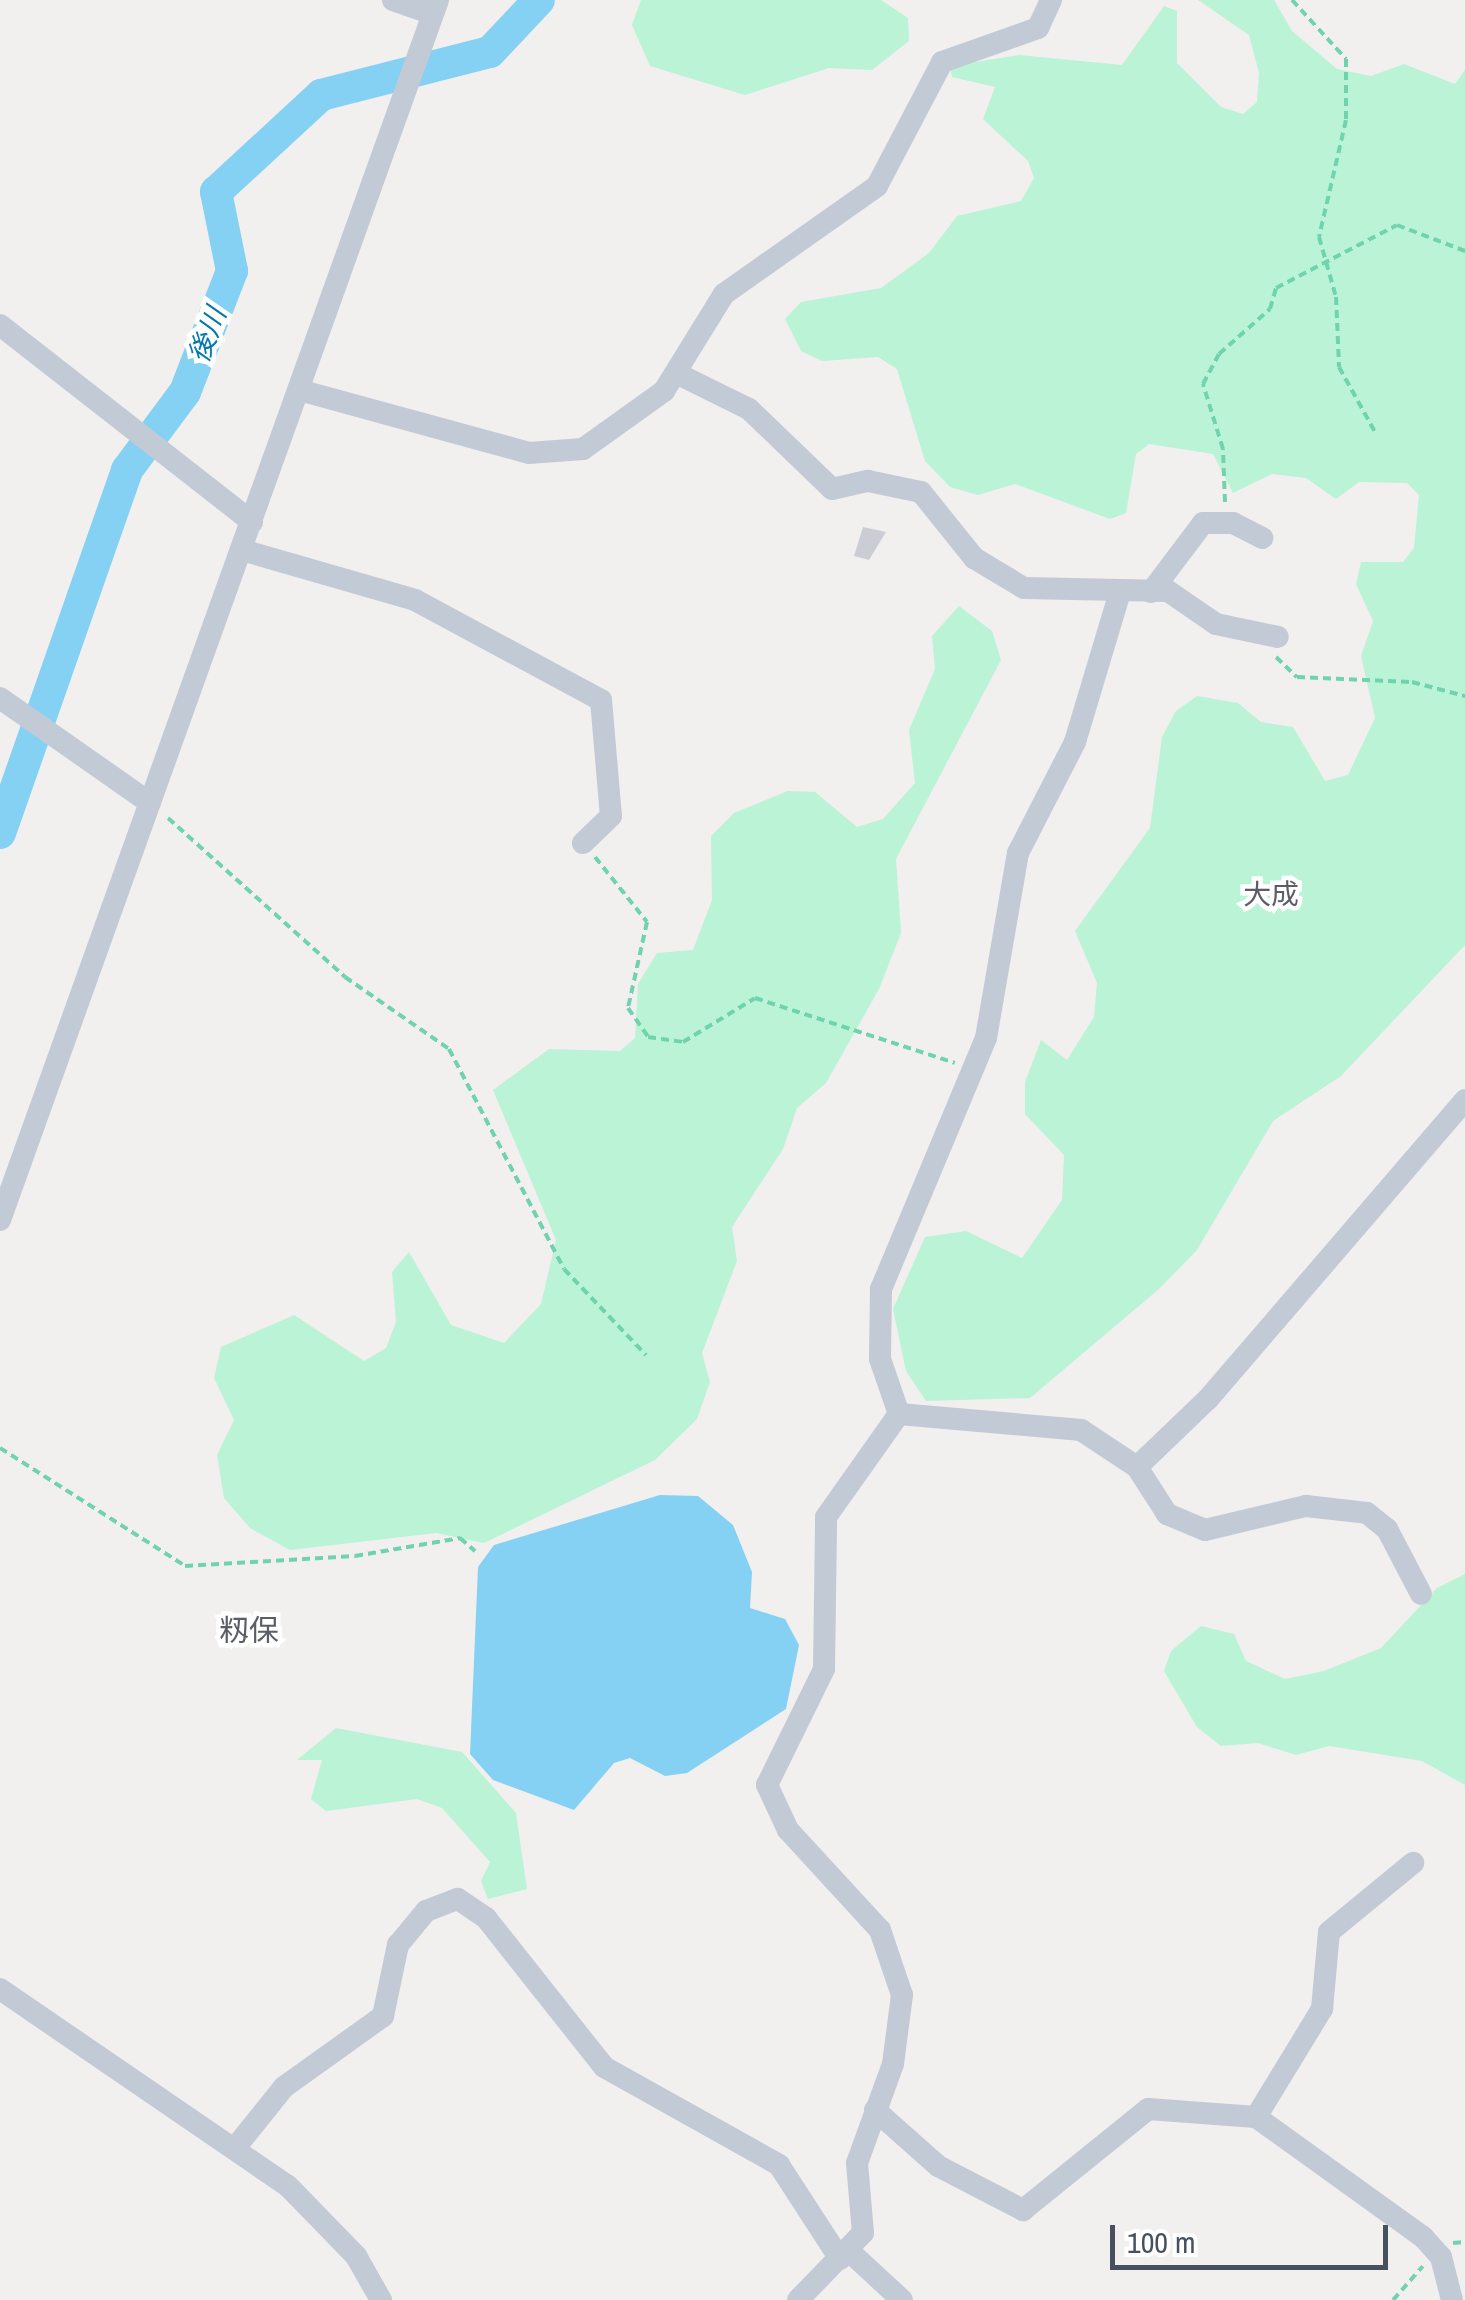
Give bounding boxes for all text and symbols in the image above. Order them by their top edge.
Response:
water label: 後川 [181,303,233,367]
district label: 大成 [1243,877,1299,911]
district label: 籾保 [219,1612,279,1648]
scale bar [1115,2205,1392,2267]
text: 100 m [1127,2222,1195,2262]

